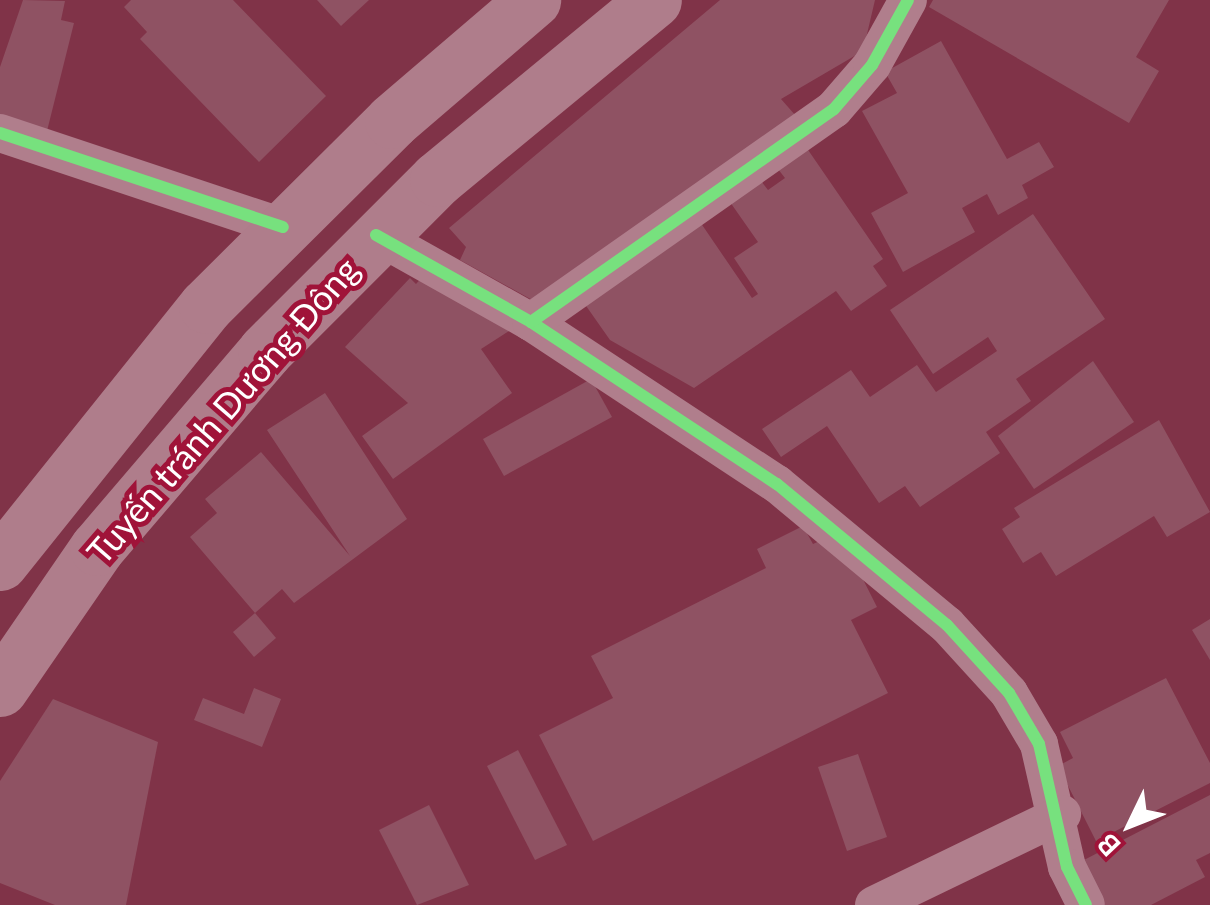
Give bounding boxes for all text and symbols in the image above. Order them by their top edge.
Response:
street label: Tuyến tránh Dương Đông [78,248,366,572]
north arrow [1080,775,1180,875]
text: B [1089,827,1127,864]

